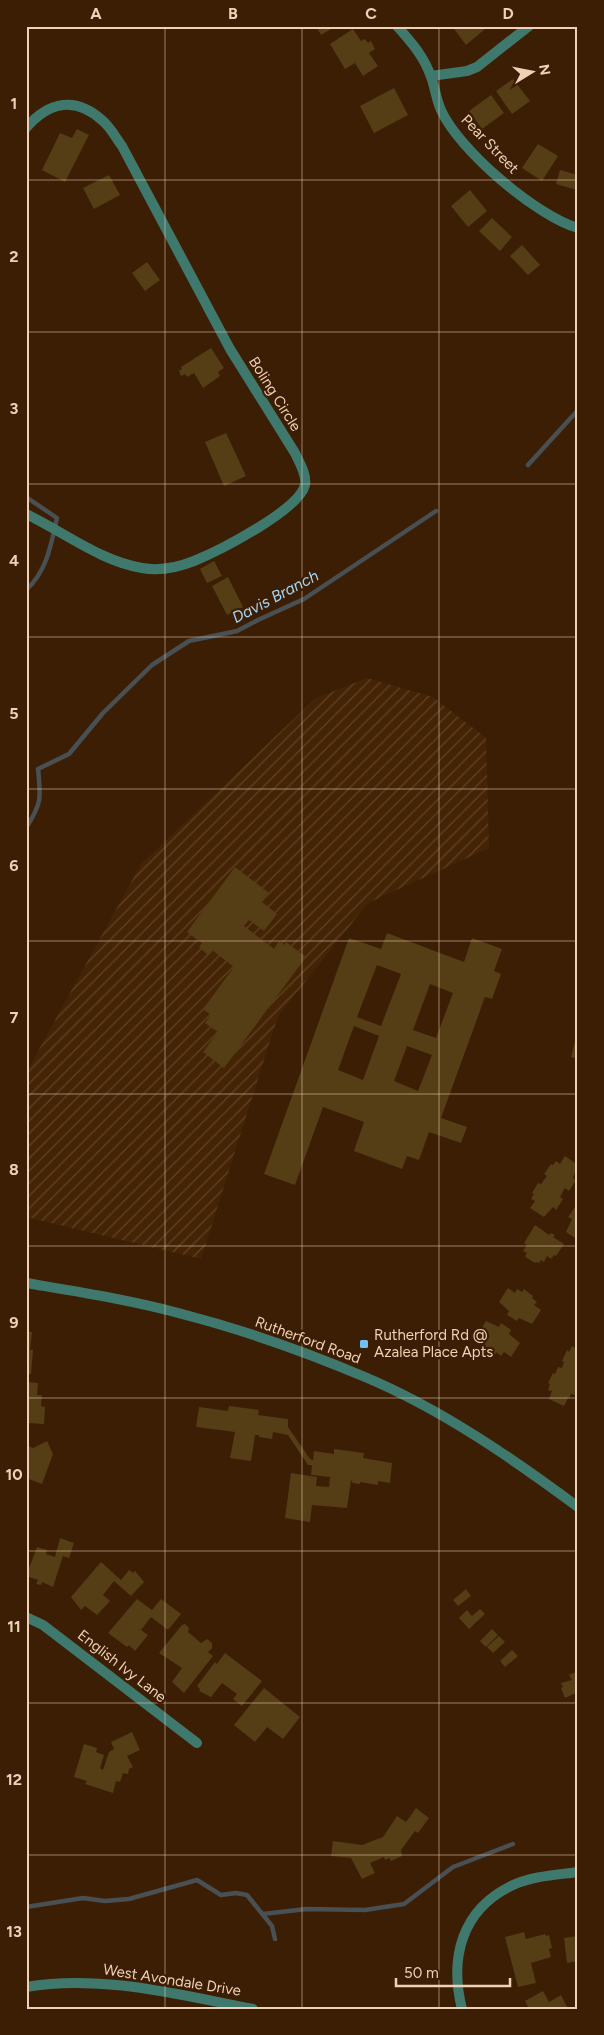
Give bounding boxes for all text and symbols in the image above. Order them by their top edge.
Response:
text: A [90,4,102,23]
text: B [228,4,238,23]
text: C [365,4,377,23]
text: D [502,4,514,23]
north arrow [506,48,556,98]
text: N [535,63,554,77]
text: 1 [11,94,17,113]
street label: Pear Street [457,111,523,178]
text: 2 [9,247,19,266]
street label: Boling Circle [245,353,305,435]
text: 3 [10,399,19,418]
text: 4 [9,551,19,570]
water label: Davis Branch [229,566,322,627]
text: 5 [9,704,19,723]
text: 6 [9,856,19,875]
text: 7 [10,1008,19,1027]
text: 8 [9,1160,19,1179]
text: 9 [9,1313,19,1332]
street label: Rutherford Road [253,1313,363,1367]
place label: Rutherford Rd @ Azalea Place Apts [374,1326,493,1361]
marker: Rutherford Rd @ Azalea Place Apts [358,1338,370,1350]
text: 10 [5,1465,23,1484]
text: 11 [7,1617,21,1636]
street label: English Ivy Lane [74,1626,170,1706]
text: 12 [6,1770,22,1789]
text: 13 [6,1922,22,1941]
scale bar [396,1955,510,1987]
street label: West Avondale Drive [102,1960,242,2000]
text: 50 m [404,1964,439,1982]

